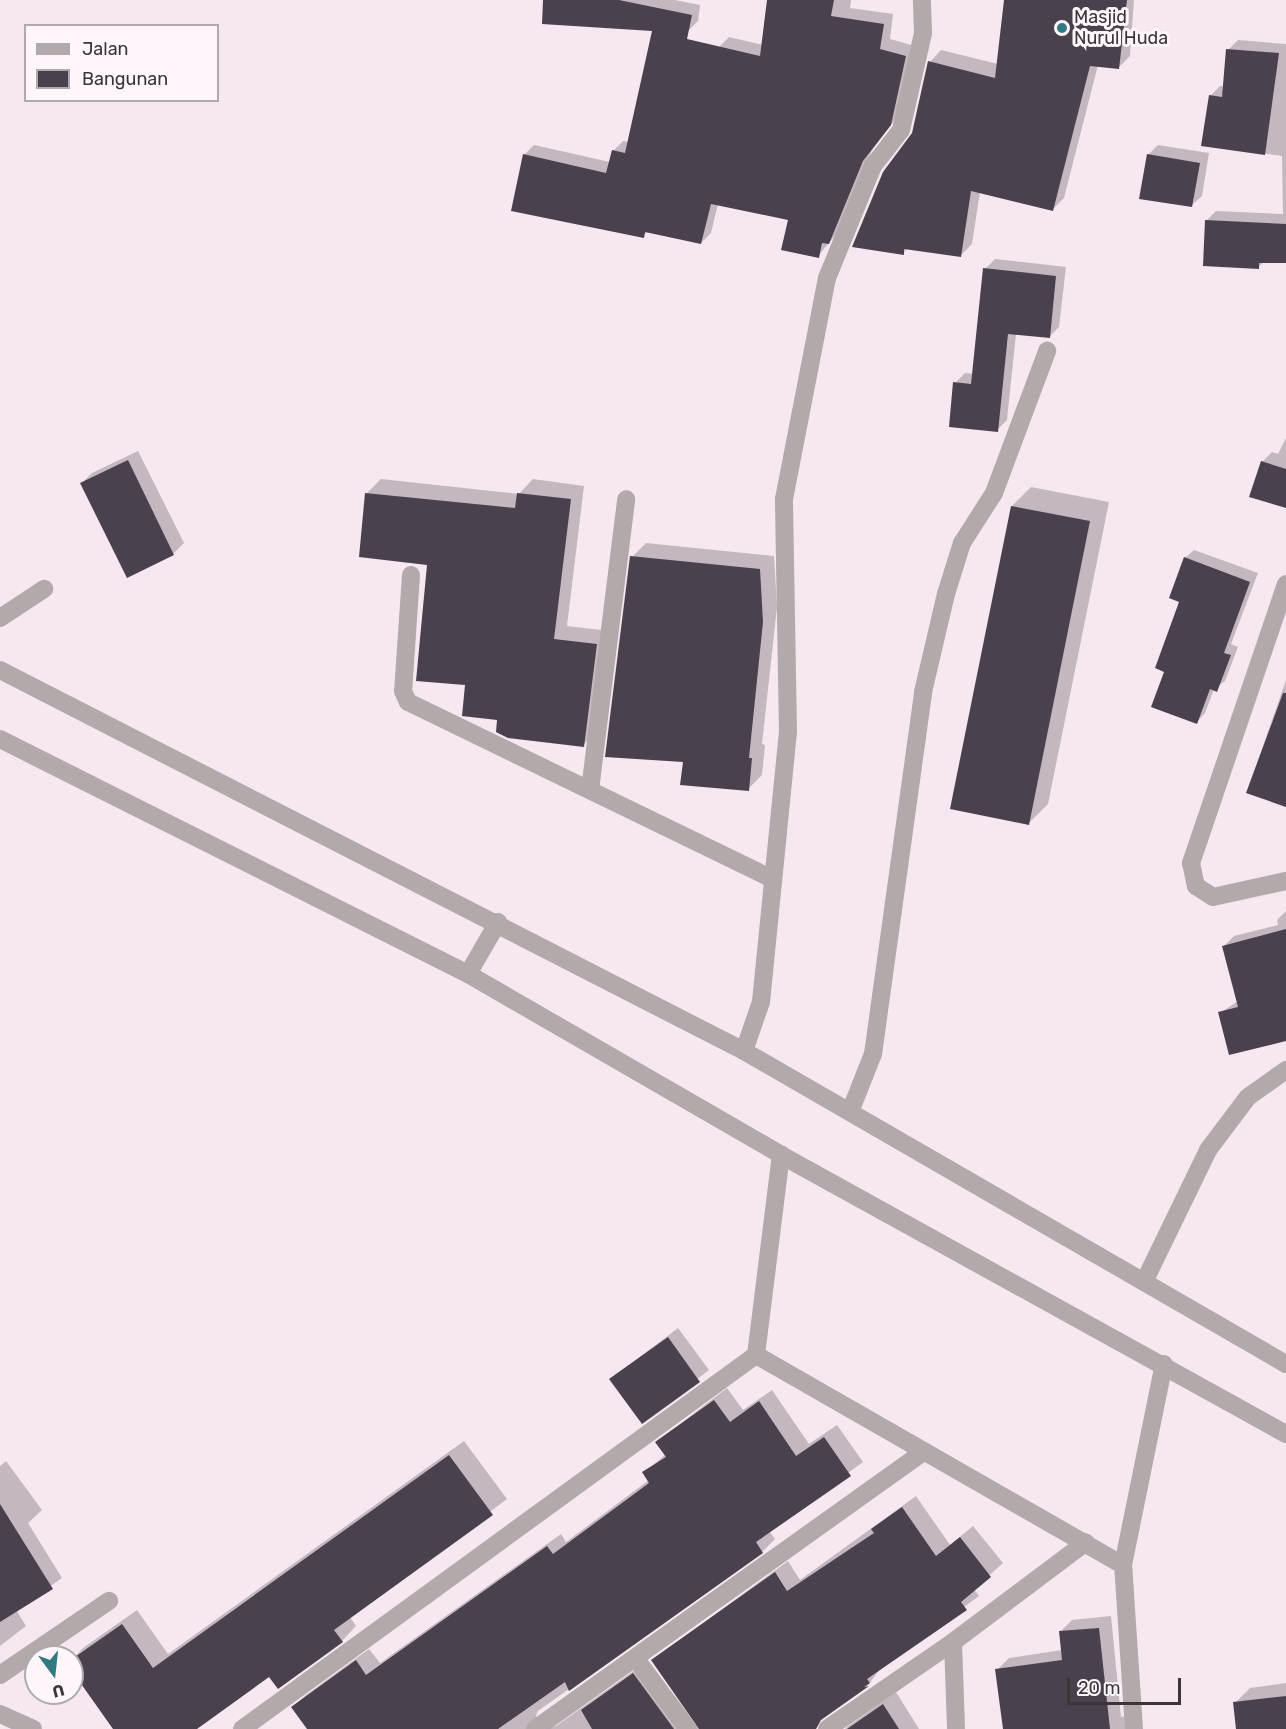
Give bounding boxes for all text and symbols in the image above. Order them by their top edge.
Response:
place label: Masjid Nurul Huda [1074,7,1168,50]
marker: Masjid Nurul Huda [1055,21,1069,35]
legend [24,24,219,102]
text: Jalan [82,38,129,60]
text: Bangunan [82,68,168,90]
north arrow [24,1645,84,1705]
scale bar [1070,1666,1184,1704]
text: 20 m [1078,1677,1120,1699]
text: U [50,1680,66,1702]

